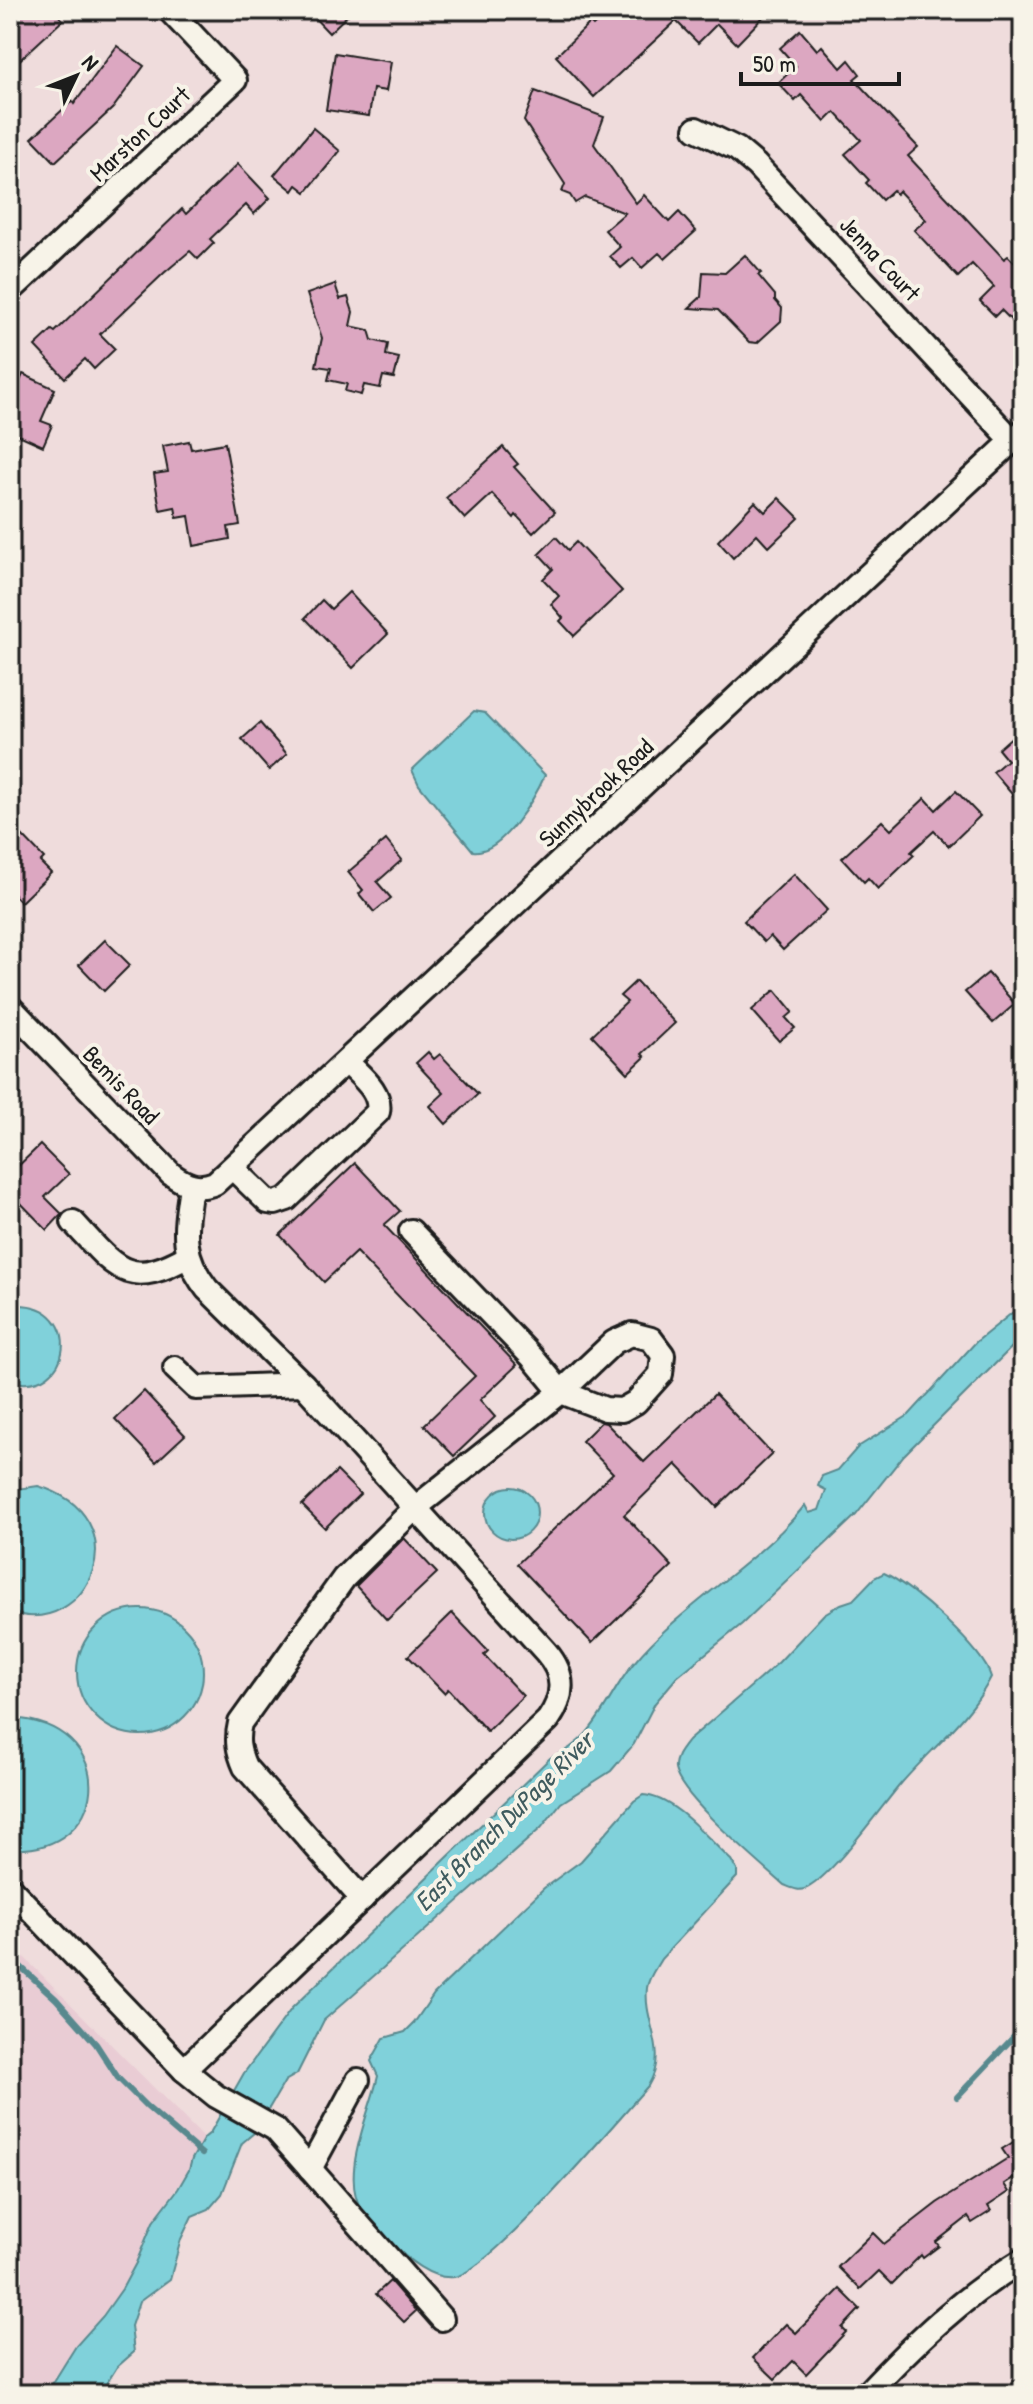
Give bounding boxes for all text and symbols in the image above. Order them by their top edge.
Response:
north arrow [36,36,116,116]
scale bar [741,36,899,86]
text: 50 m [753,47,796,79]
text: N [76,48,106,77]
street label: Marston Court [82,78,197,188]
street label: Jenna Court [833,209,929,308]
street label: Sunnybrook Road [531,731,660,854]
street label: Bemis Road [76,1038,167,1130]
water label: East Branch DuPage River [406,1721,604,1919]

